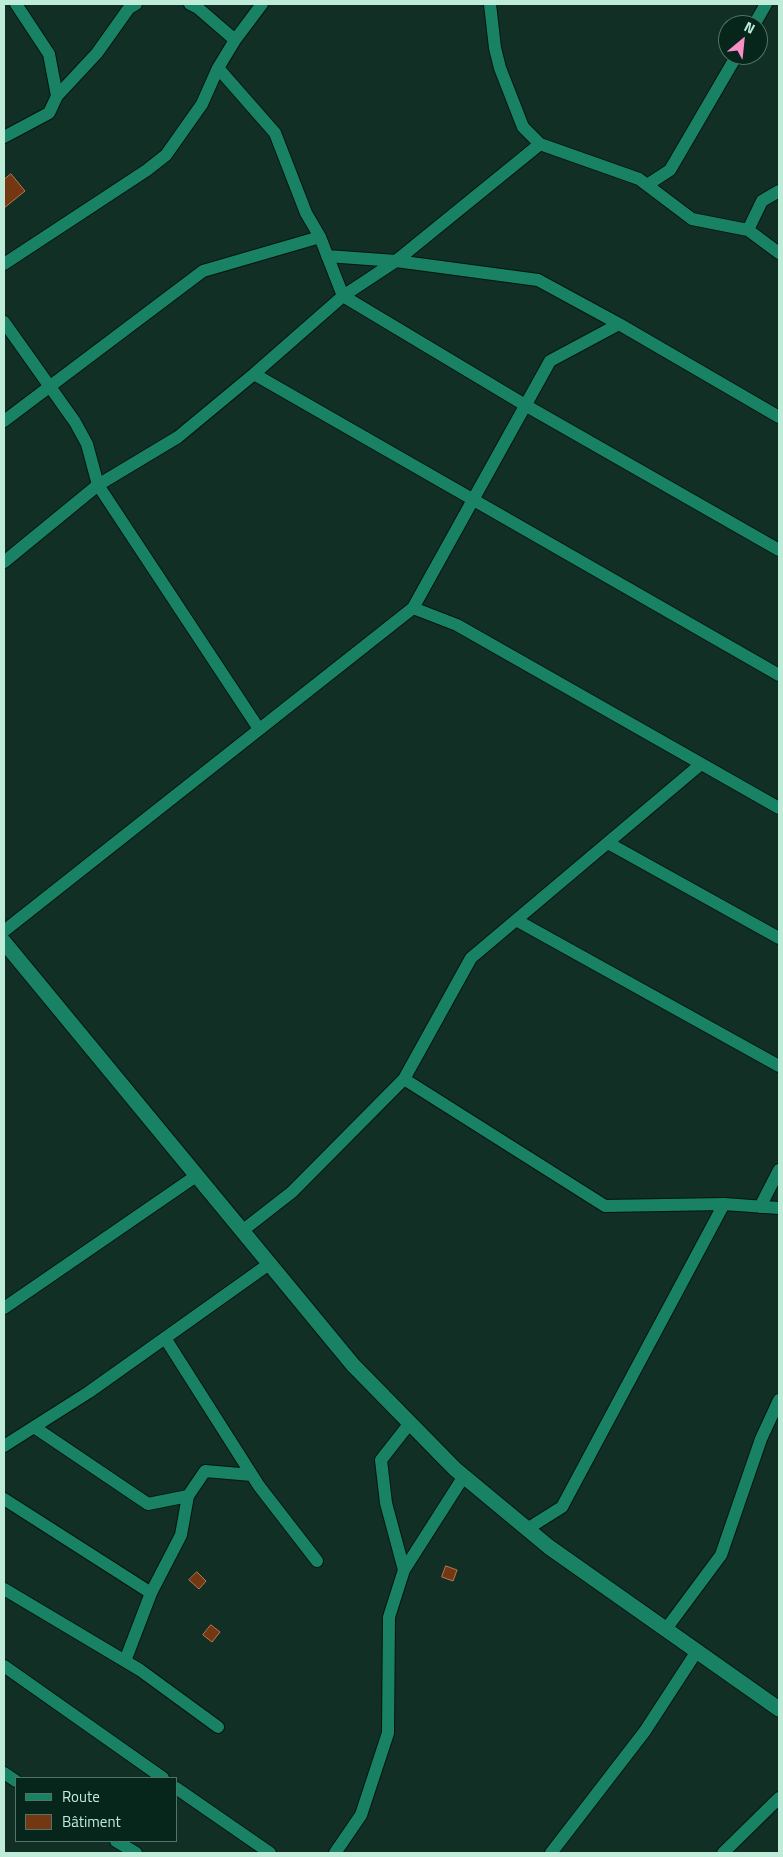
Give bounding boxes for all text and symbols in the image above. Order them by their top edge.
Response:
north arrow [718,15,768,65]
text: N [741,16,759,39]
legend [15,1777,178,1842]
text: Route [62,1785,100,1808]
text: Bâtiment [62,1810,121,1833]

